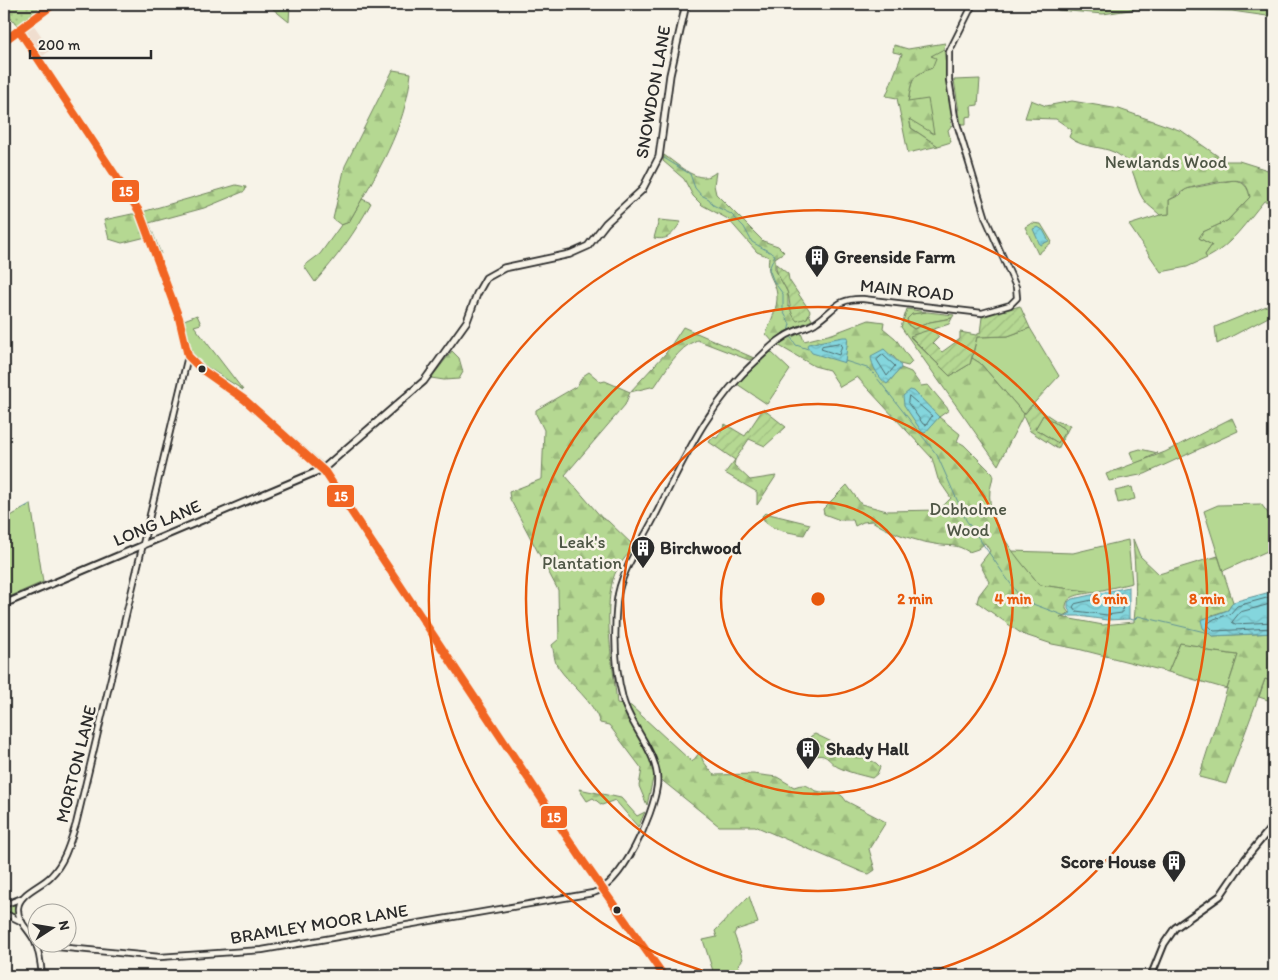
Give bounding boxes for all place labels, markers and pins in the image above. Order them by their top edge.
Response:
building icon: Greenside Farm [804,244,830,278]
place label: Greenside Farm [834,246,956,268]
unlabelled marker [197,364,207,374]
building icon: Birchwood [630,535,656,569]
place label: Birchwood [660,537,742,559]
centre of rings [809,590,827,608]
building icon: Shady Hall [795,736,821,770]
place label: Shady Hall [826,738,910,760]
building icon: Score House [1161,849,1187,883]
place label: Score House [1061,851,1156,873]
unlabelled marker [612,905,622,915]

